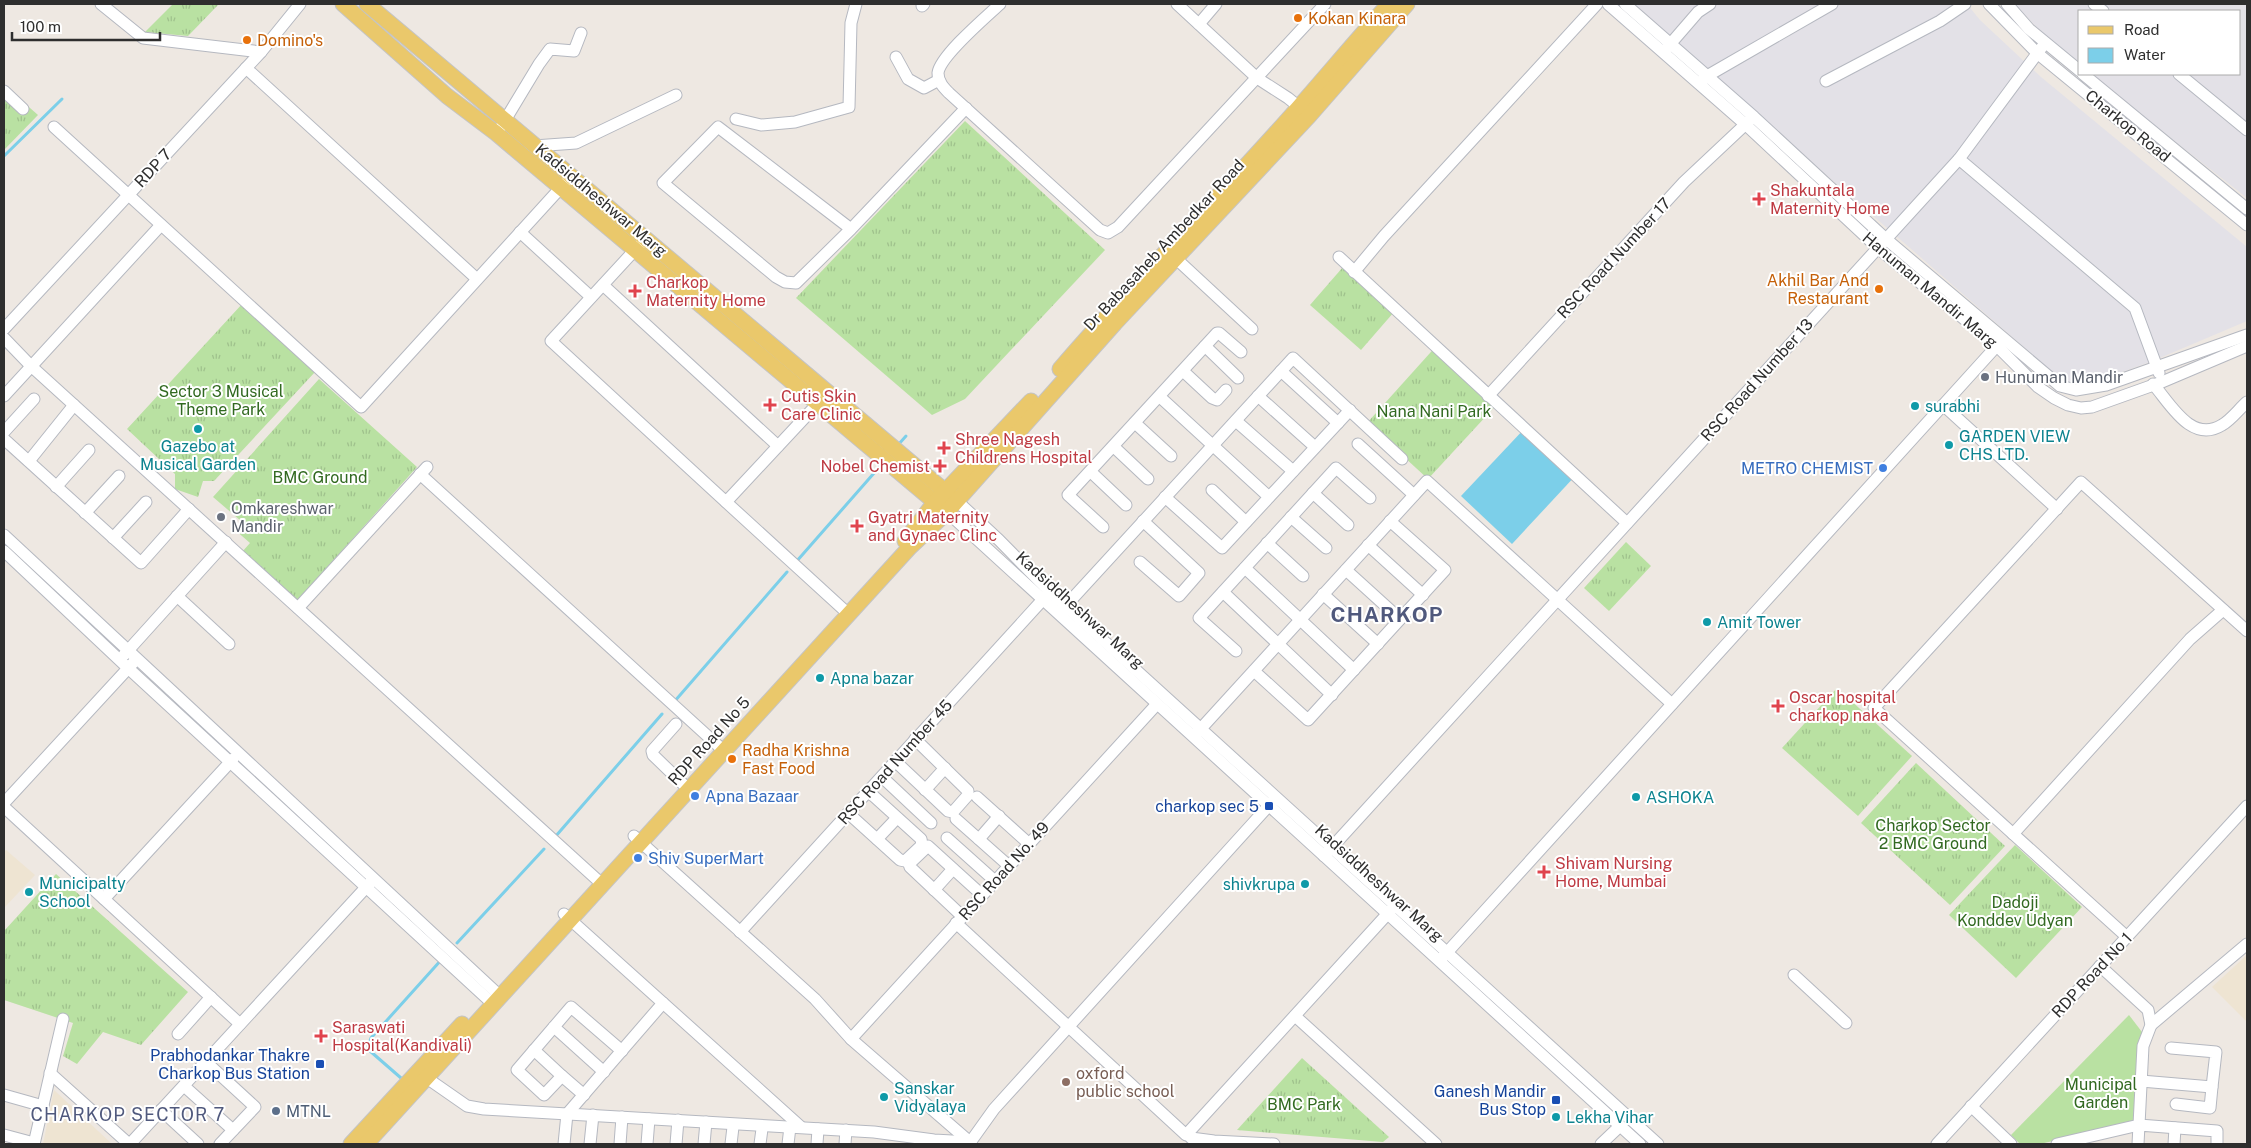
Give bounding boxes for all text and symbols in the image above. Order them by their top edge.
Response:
place label: Kokan Kinara [1308,9,1406,28]
scale bar [12,10,160,42]
legend [2078,10,2241,75]
marker: Kokan Kinara [1292,12,1304,24]
text: 100 m [20,18,61,35]
text: Road [2124,21,2160,38]
place label: Domino's [257,31,323,50]
marker: Domino's [241,34,253,46]
text: Water [2124,46,2166,63]
street label: Charkop Road [2082,86,2174,166]
street label: Kadsiddheshwar Marg [531,139,671,261]
street label: RDP 7 [130,145,176,191]
street label: Dr Babasaheb Ambedkar Road [1080,156,1248,334]
place label: Shakuntala Maternity Home [1770,181,1890,218]
marker: Shakuntala Maternity Home [1752,192,1766,206]
street label: RSC Road Number 17 [1553,194,1675,322]
street label: Hanuman Mandir Marg [1859,228,2001,352]
place label: Akhil Bar And Restaurant [1767,271,1869,308]
place label: Charkop Maternity Home [646,273,766,310]
marker: Akhil Bar And Restaurant [1873,283,1885,295]
marker: Charkop Maternity Home [628,284,642,298]
street label: RSC Road Number 13 [1697,315,1817,445]
place label: Hunuman Mandir [1995,368,2123,387]
marker: Hunuman Mandir [1979,371,1991,383]
park label: Sector 3 Musical Theme Park [158,382,284,419]
place label: Cutis Skin Care Clinic [781,387,861,424]
place label: surabhi [1925,397,1980,416]
marker: Cutis Skin Care Clinic [763,398,777,412]
marker: surabhi [1909,400,1921,412]
park label: Nana Nani Park [1377,402,1491,421]
marker: Gazebo at Musical Garden [192,423,204,435]
place label: GARDEN VIEW CHS LTD. [1959,427,2070,464]
place label: Shree Nagesh Childrens Hospital [955,430,1092,467]
place label: Gazebo at Musical Garden [140,437,256,474]
marker: GARDEN VIEW CHS LTD. [1943,439,1955,451]
marker: Shree Nagesh Childrens Hospital [937,441,951,455]
place label: Nobel Chemist [820,457,930,476]
place label: METRO CHEMIST [1741,459,1873,478]
marker: Nobel Chemist [934,460,946,472]
marker: METRO CHEMIST [1877,462,1889,474]
park label: BMC Ground [273,468,367,487]
place label: Omkareshwar Mandir [231,499,334,536]
place label: Gyatri Maternity and Gynaec Clinc [868,508,997,545]
marker: Omkareshwar Mandir [215,511,227,523]
marker: Gyatri Maternity and Gynaec Clinc [850,519,864,533]
street label: Kadsiddheshwar Marg [1012,547,1148,673]
district label: CHARKOP [1331,602,1443,627]
place label: Amit Tower [1717,613,1801,632]
marker: Amit Tower [1701,616,1713,628]
place label: Apna bazar [830,669,914,688]
marker: Apna bazar [814,672,826,684]
place label: Oscar hospital charkop naka [1789,688,1896,725]
street label: RDP Road No 5 [664,693,754,789]
street label: RSC Road Number 45 [834,695,956,829]
marker: Oscar hospital charkop naka [1771,699,1785,713]
place label: Radha Krishna Fast Food [742,741,850,778]
marker: Radha Krishna Fast Food [726,753,738,765]
place label: Apna Bazaar [705,787,799,806]
place label: ASHOKA [1646,788,1714,807]
marker: Apna Bazaar [689,790,701,802]
marker: ASHOKA [1630,791,1642,803]
place label: charkop sec 5 [1155,797,1259,816]
marker: charkop sec 5 [1263,800,1275,812]
park label: Charkop Sector 2 BMC Ground [1875,816,1991,853]
street label: RSC Road No. 49 [955,818,1053,924]
street label: Kadsiddheshwar Marg [1311,820,1447,946]
place label: Shiv SuperMart [648,849,764,868]
marker: Shiv SuperMart [632,852,644,864]
place label: Shivam Nursing Home, Mumbai [1555,854,1672,891]
marker: Shivam Nursing Home, Mumbai [1537,865,1551,879]
place label: Municipalty School [39,874,126,911]
place label: shivkrupa [1223,875,1295,894]
marker: shivkrupa [1299,878,1311,890]
marker: Municipalty School [23,886,35,898]
park label: Dadoji Konddev Udyan [1957,893,2073,930]
street label: RDP Road No 1 [2048,929,2136,1021]
place label: Saraswati Hospital(Kandivali) [332,1018,472,1055]
marker: Saraswati Hospital(Kandivali) [314,1029,328,1043]
place label: Prabhodankar Thakre Charkop Bus Station [150,1046,310,1083]
marker: Prabhodankar Thakre Charkop Bus Station [314,1058,326,1070]
place label: oxford public school [1076,1064,1175,1101]
park label: Municipal Garden [2065,1075,2137,1112]
marker: oxford public school [1060,1076,1072,1088]
place label: Sanskar Vidyalaya [894,1079,966,1116]
place label: Ganesh Mandir Bus Stop [1434,1082,1546,1119]
marker: Sanskar Vidyalaya [878,1091,890,1103]
marker: Ganesh Mandir Bus Stop [1550,1094,1562,1106]
park label: BMC Park [1267,1095,1341,1114]
place label: MTNL [286,1102,331,1121]
district label: CHARKOP SECTOR 7 [31,1104,225,1125]
marker: MTNL [270,1105,282,1117]
place label: Lekha Vihar [1566,1108,1654,1127]
marker: Lekha Vihar [1550,1111,1562,1123]

